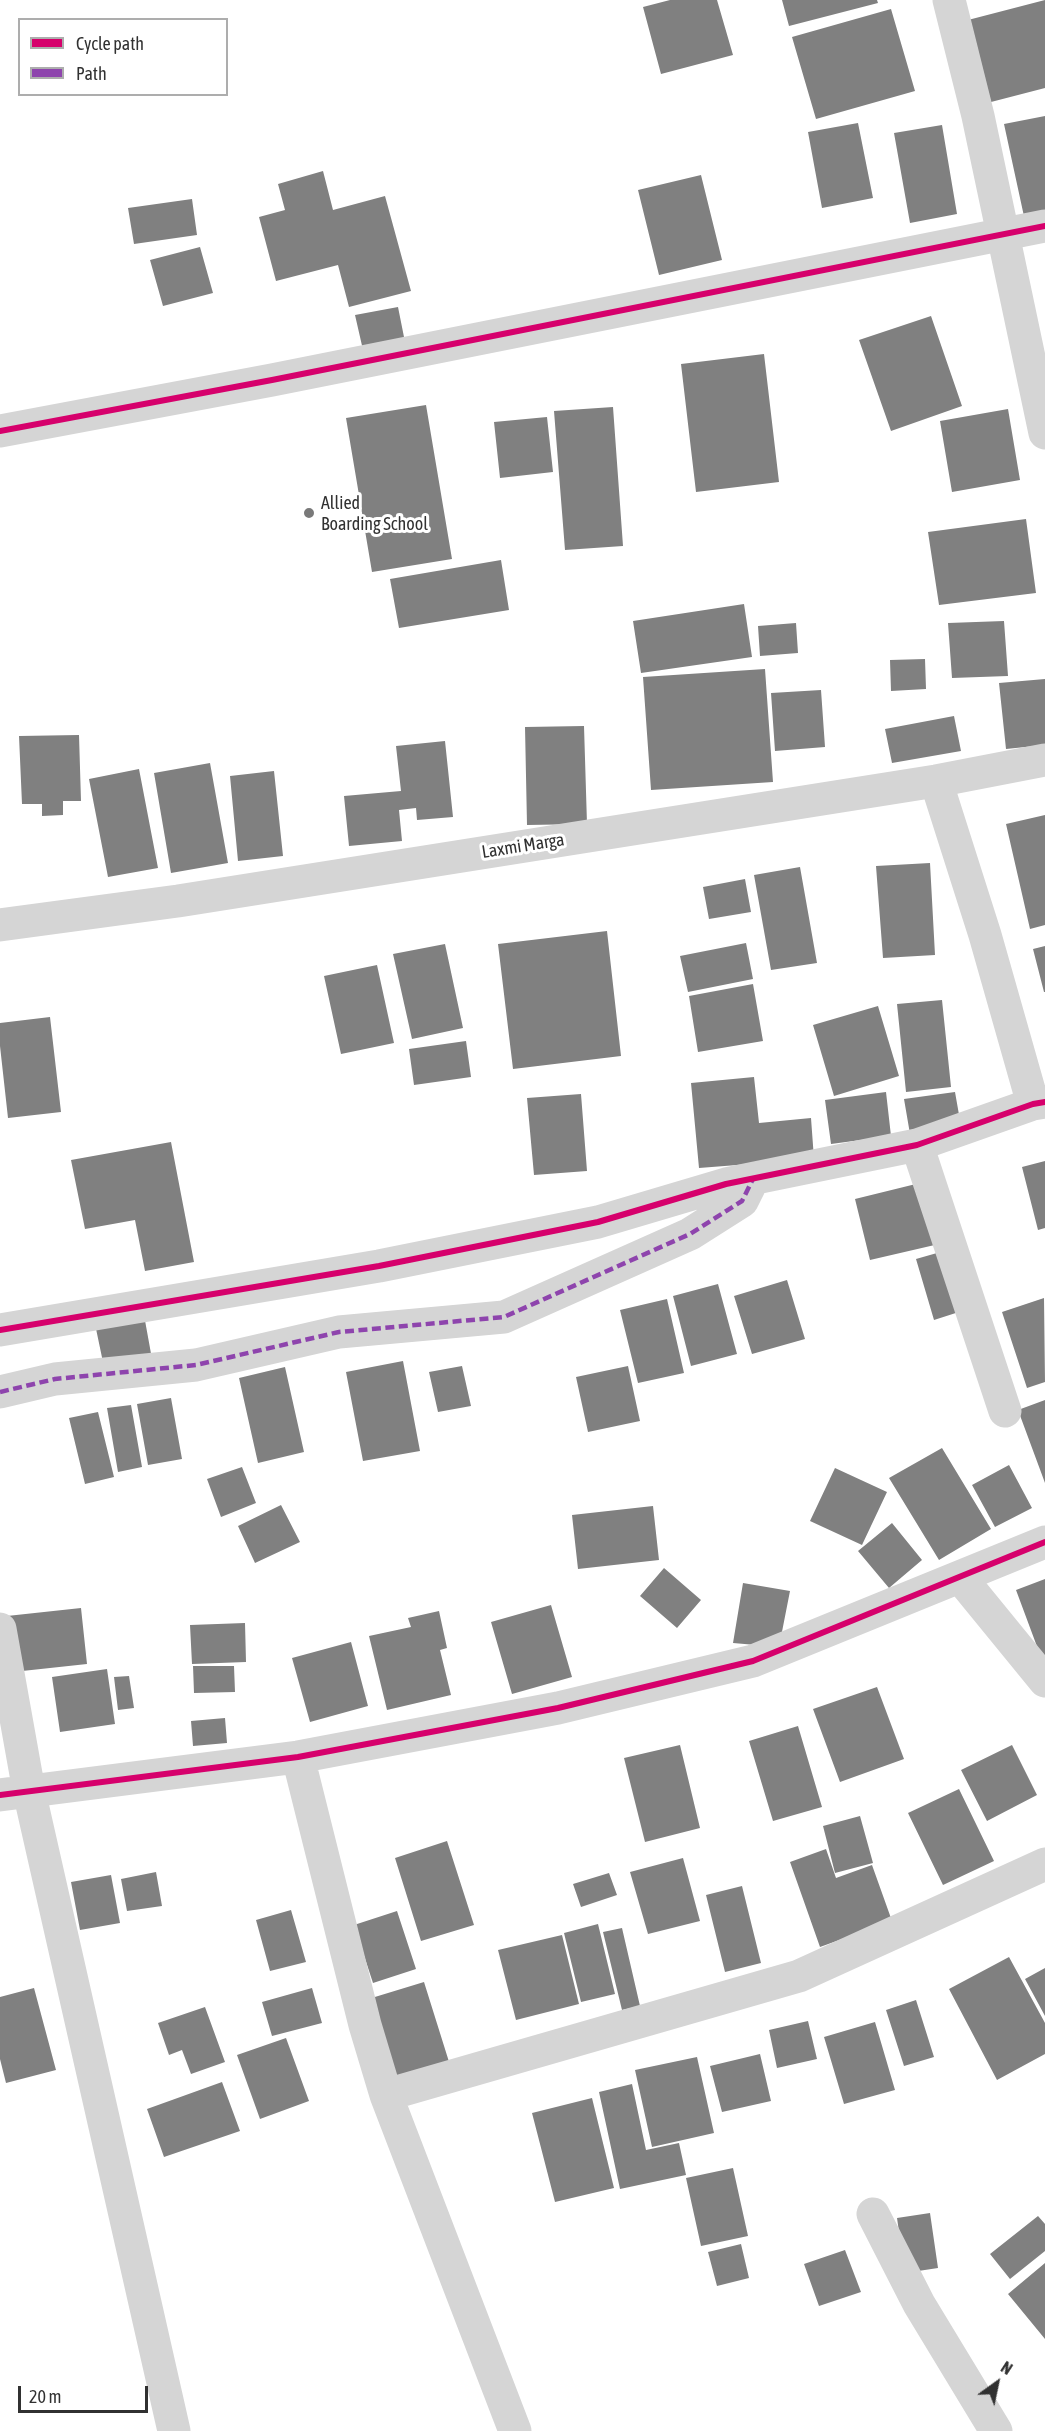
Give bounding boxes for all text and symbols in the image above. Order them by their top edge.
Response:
legend [18,18,228,96]
text: Cycle path [76,33,144,54]
text: Path [76,63,107,84]
place label: Allied Boarding School [321,492,428,534]
marker: Allied Boarding School [302,506,316,520]
street label: Laxmi Marga [480,829,566,863]
north arrow [967,2353,1027,2413]
text: N [998,2358,1016,2378]
scale bar [21,2374,152,2412]
text: 20 m [29,2386,61,2407]

